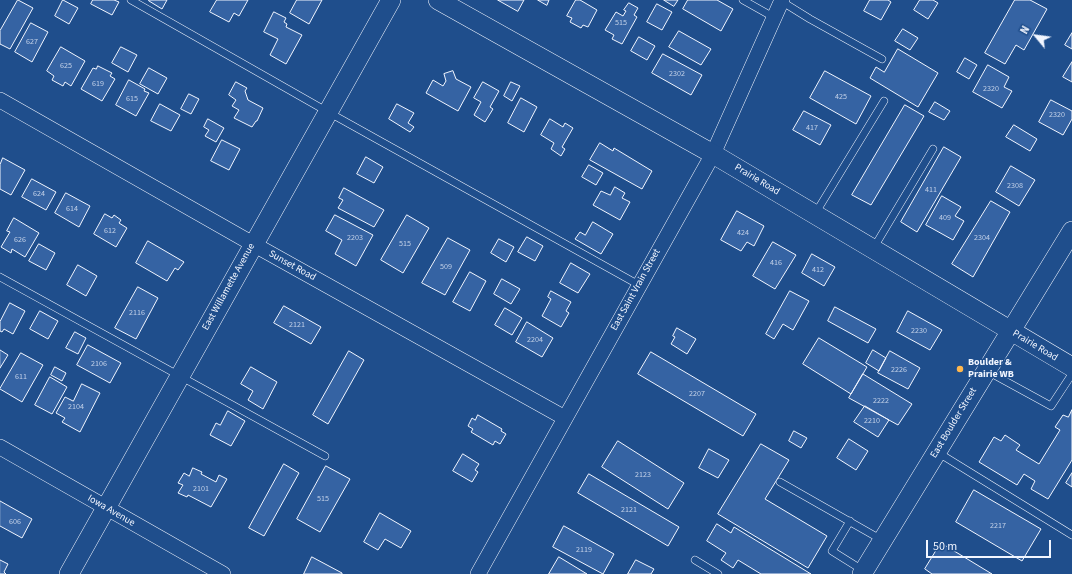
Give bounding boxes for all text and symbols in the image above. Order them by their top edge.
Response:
north arrow [1016,16,1056,56]
house number: 515 [615,18,627,28]
text: N [1017,23,1033,37]
house number: 627 [26,37,38,47]
house number: 625 [60,61,72,71]
house number: 2302 [669,69,685,79]
house number: 619 [92,79,104,89]
house number: 2320 [983,84,999,94]
house number: 425 [835,92,847,102]
house number: 615 [126,94,138,104]
house number: 2320 [1049,110,1065,120]
house number: 417 [806,123,818,133]
street label: Prairie Road [732,162,782,198]
house number: 2308 [1007,181,1023,191]
house number: 411 [925,185,937,195]
house number: 624 [33,189,45,199]
house number: 614 [66,204,78,214]
house number: 409 [939,213,951,223]
house number: 612 [104,226,116,236]
house number: 424 [737,228,749,238]
house number: 2203 [347,233,363,243]
house number: 2304 [974,233,990,243]
house number: 626 [14,235,26,245]
house number: 515 [399,239,411,249]
street label: East Willamette Avenue [200,241,258,333]
street label: East Saint Vrain Street [609,247,663,333]
street label: Sunset Road [266,248,318,284]
house number: 416 [770,258,782,268]
house number: 509 [440,262,452,272]
house number: 412 [812,265,824,275]
house number: 2116 [129,308,145,318]
house number: 2121 [289,320,305,330]
house number: 2230 [911,326,927,336]
street label: Prairie Road [1010,328,1060,364]
house number: 2204 [527,335,543,345]
place label: Boulder & Prairie WB [968,357,1014,380]
house number: 2106 [91,359,107,369]
marker: Boulder & Prairie WB [955,364,965,374]
house number: 2226 [891,365,907,375]
house number: 611 [15,372,27,382]
street label: East Boulder Street [928,386,980,460]
house number: 2207 [689,389,705,399]
house number: 2222 [873,396,889,406]
house number: 2104 [68,402,84,412]
house number: 2210 [864,416,880,426]
house number: 2123 [635,470,651,480]
house number: 2101 [193,484,209,494]
street label: Iowa Avenue [85,493,137,529]
house number: 515 [317,494,329,504]
house number: 2121 [621,505,637,515]
house number: 606 [9,517,21,527]
house number: 2217 [990,521,1006,531]
scale bar [928,532,1053,558]
text: 50 m [933,538,957,555]
house number: 2119 [576,545,592,555]

